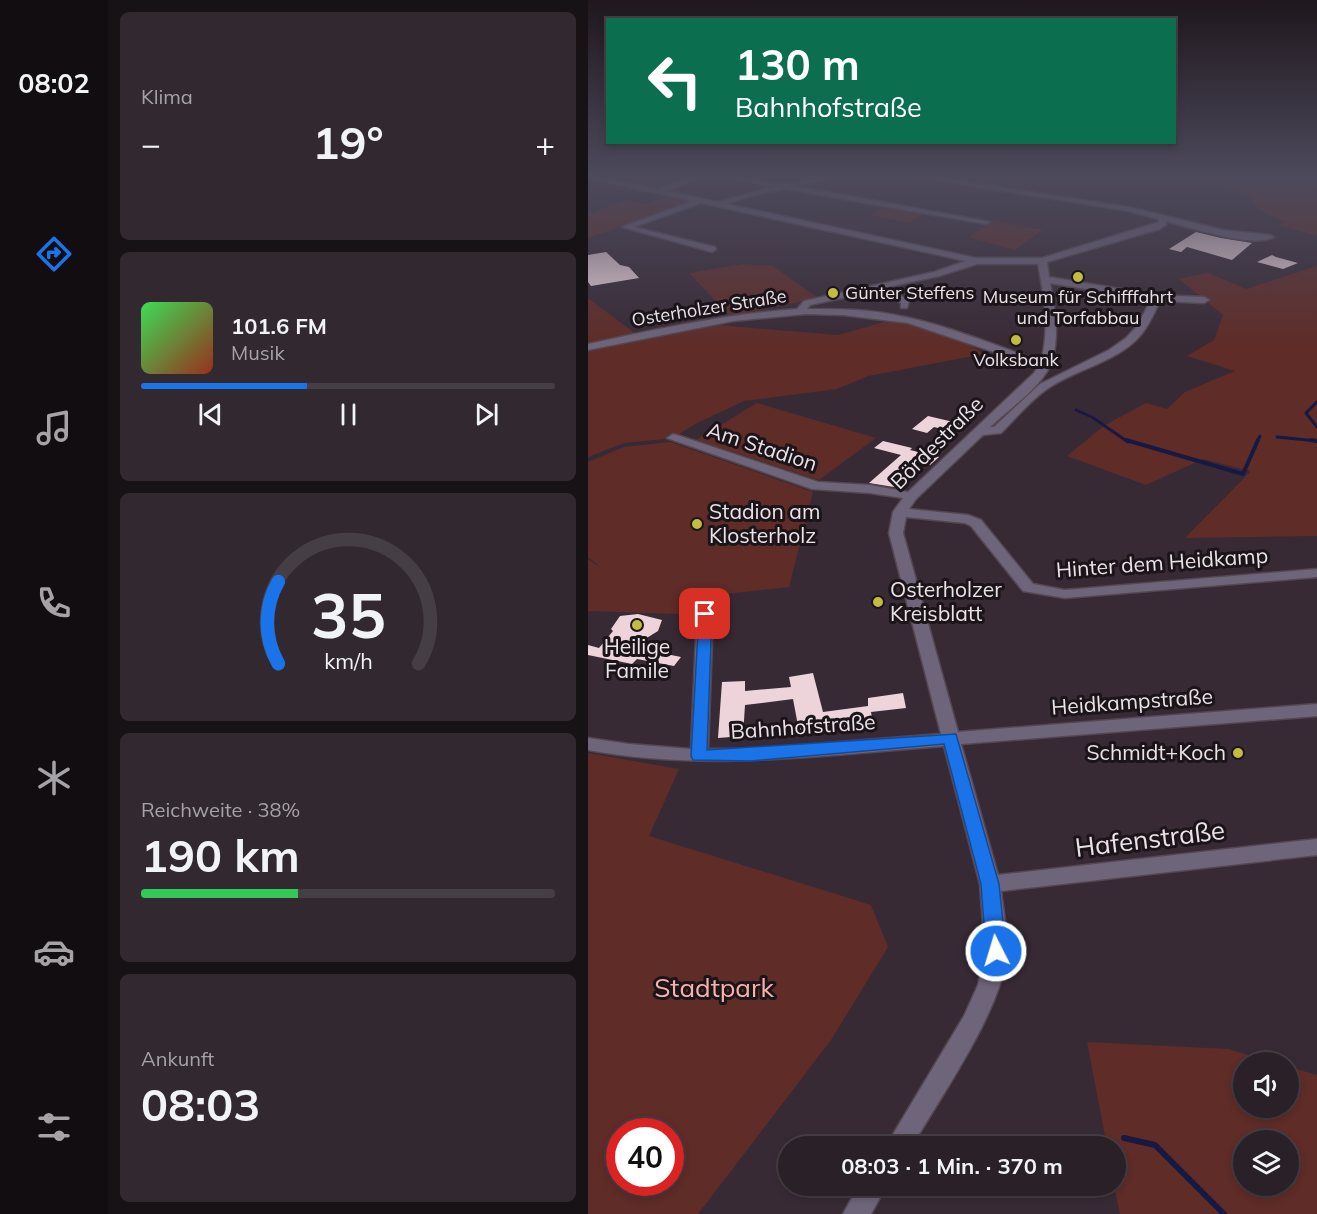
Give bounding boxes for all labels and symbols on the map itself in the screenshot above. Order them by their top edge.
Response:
marker: Museum für Schifffahrt und Torfabbau [1071,270,1085,284]
place label: Günter Steffens [845,281,974,304]
street label: Osterholzer Straße [630,284,788,331]
place label: Museum für Schifffahrt und Torfabbau [983,285,1173,329]
marker: Günter Steffens [826,286,840,300]
marker: Volksbank [1009,333,1023,347]
place label: Volksbank [973,348,1059,371]
street label: Bördestraße [885,391,988,494]
street label: Am Stadion [704,416,821,476]
place label: Stadion am Klosterholz [709,498,820,548]
marker: Stadion am Klosterholz [690,517,704,531]
street label: Hinter dem Heidkamp [1055,542,1269,582]
place label: Osterholzer Kreisblatt [890,576,1002,626]
pin [679,588,730,639]
marker: Osterholzer Kreisblatt [871,595,885,609]
marker: Heilige Famile [630,618,644,632]
place label: Heilige Famile [604,633,670,683]
street label: Heidkampstraße [1050,682,1214,720]
street label: Bahnhofstraße [730,708,876,744]
place label: Schmidt+Koch [1086,739,1226,765]
marker: Schmidt+Koch [1231,746,1245,760]
street label: Hafenstraße [1073,813,1227,864]
position arrow [964,919,1028,983]
park label: Stadtpark [654,971,774,1004]
speed limit sign: 40 [606,1118,684,1196]

